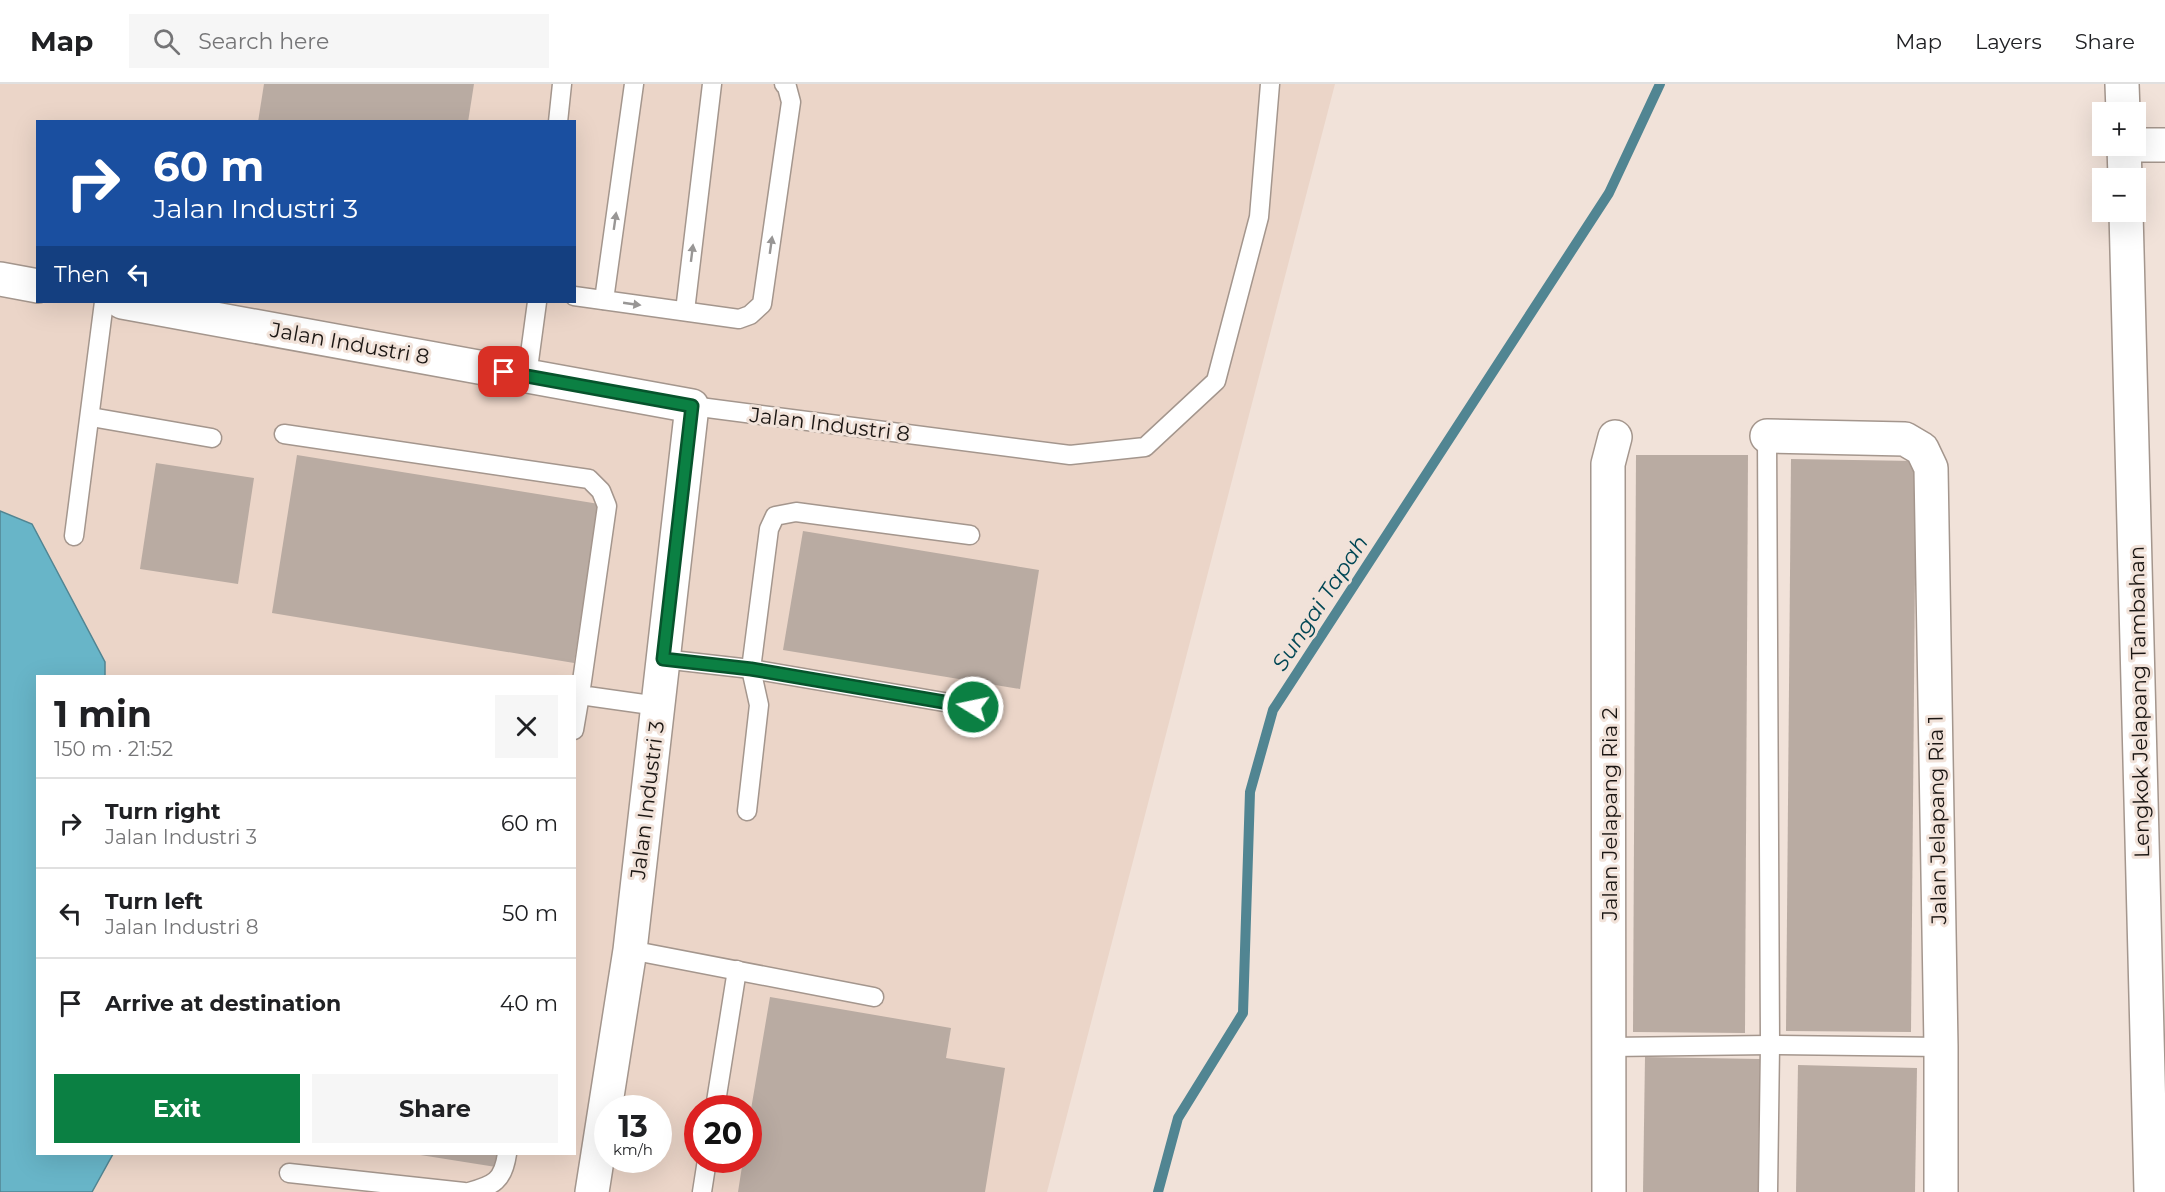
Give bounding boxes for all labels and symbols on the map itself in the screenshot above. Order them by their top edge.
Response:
one-way arrow [610,212,619,231]
one-way arrow [766,236,775,255]
one-way arrow [687,244,697,263]
one-way arrow [623,299,642,309]
street label: Jalan Industri 8 [268,317,432,369]
pin [478,346,529,397]
street label: Jalan Industri 8 [748,402,911,446]
water label: Sungai Tapah [1266,530,1374,676]
street label: Lengkok Jelapang Tambahan [2124,546,2154,858]
position arrow [941,675,1005,739]
street label: Jalan Jelapang Ria 2 [1597,707,1622,922]
street label: Jalan Jelapang Ria 1 [1923,715,1951,926]
street label: Jalan Industri 3 [625,719,669,882]
speed limit sign: 20 [684,1095,762,1173]

